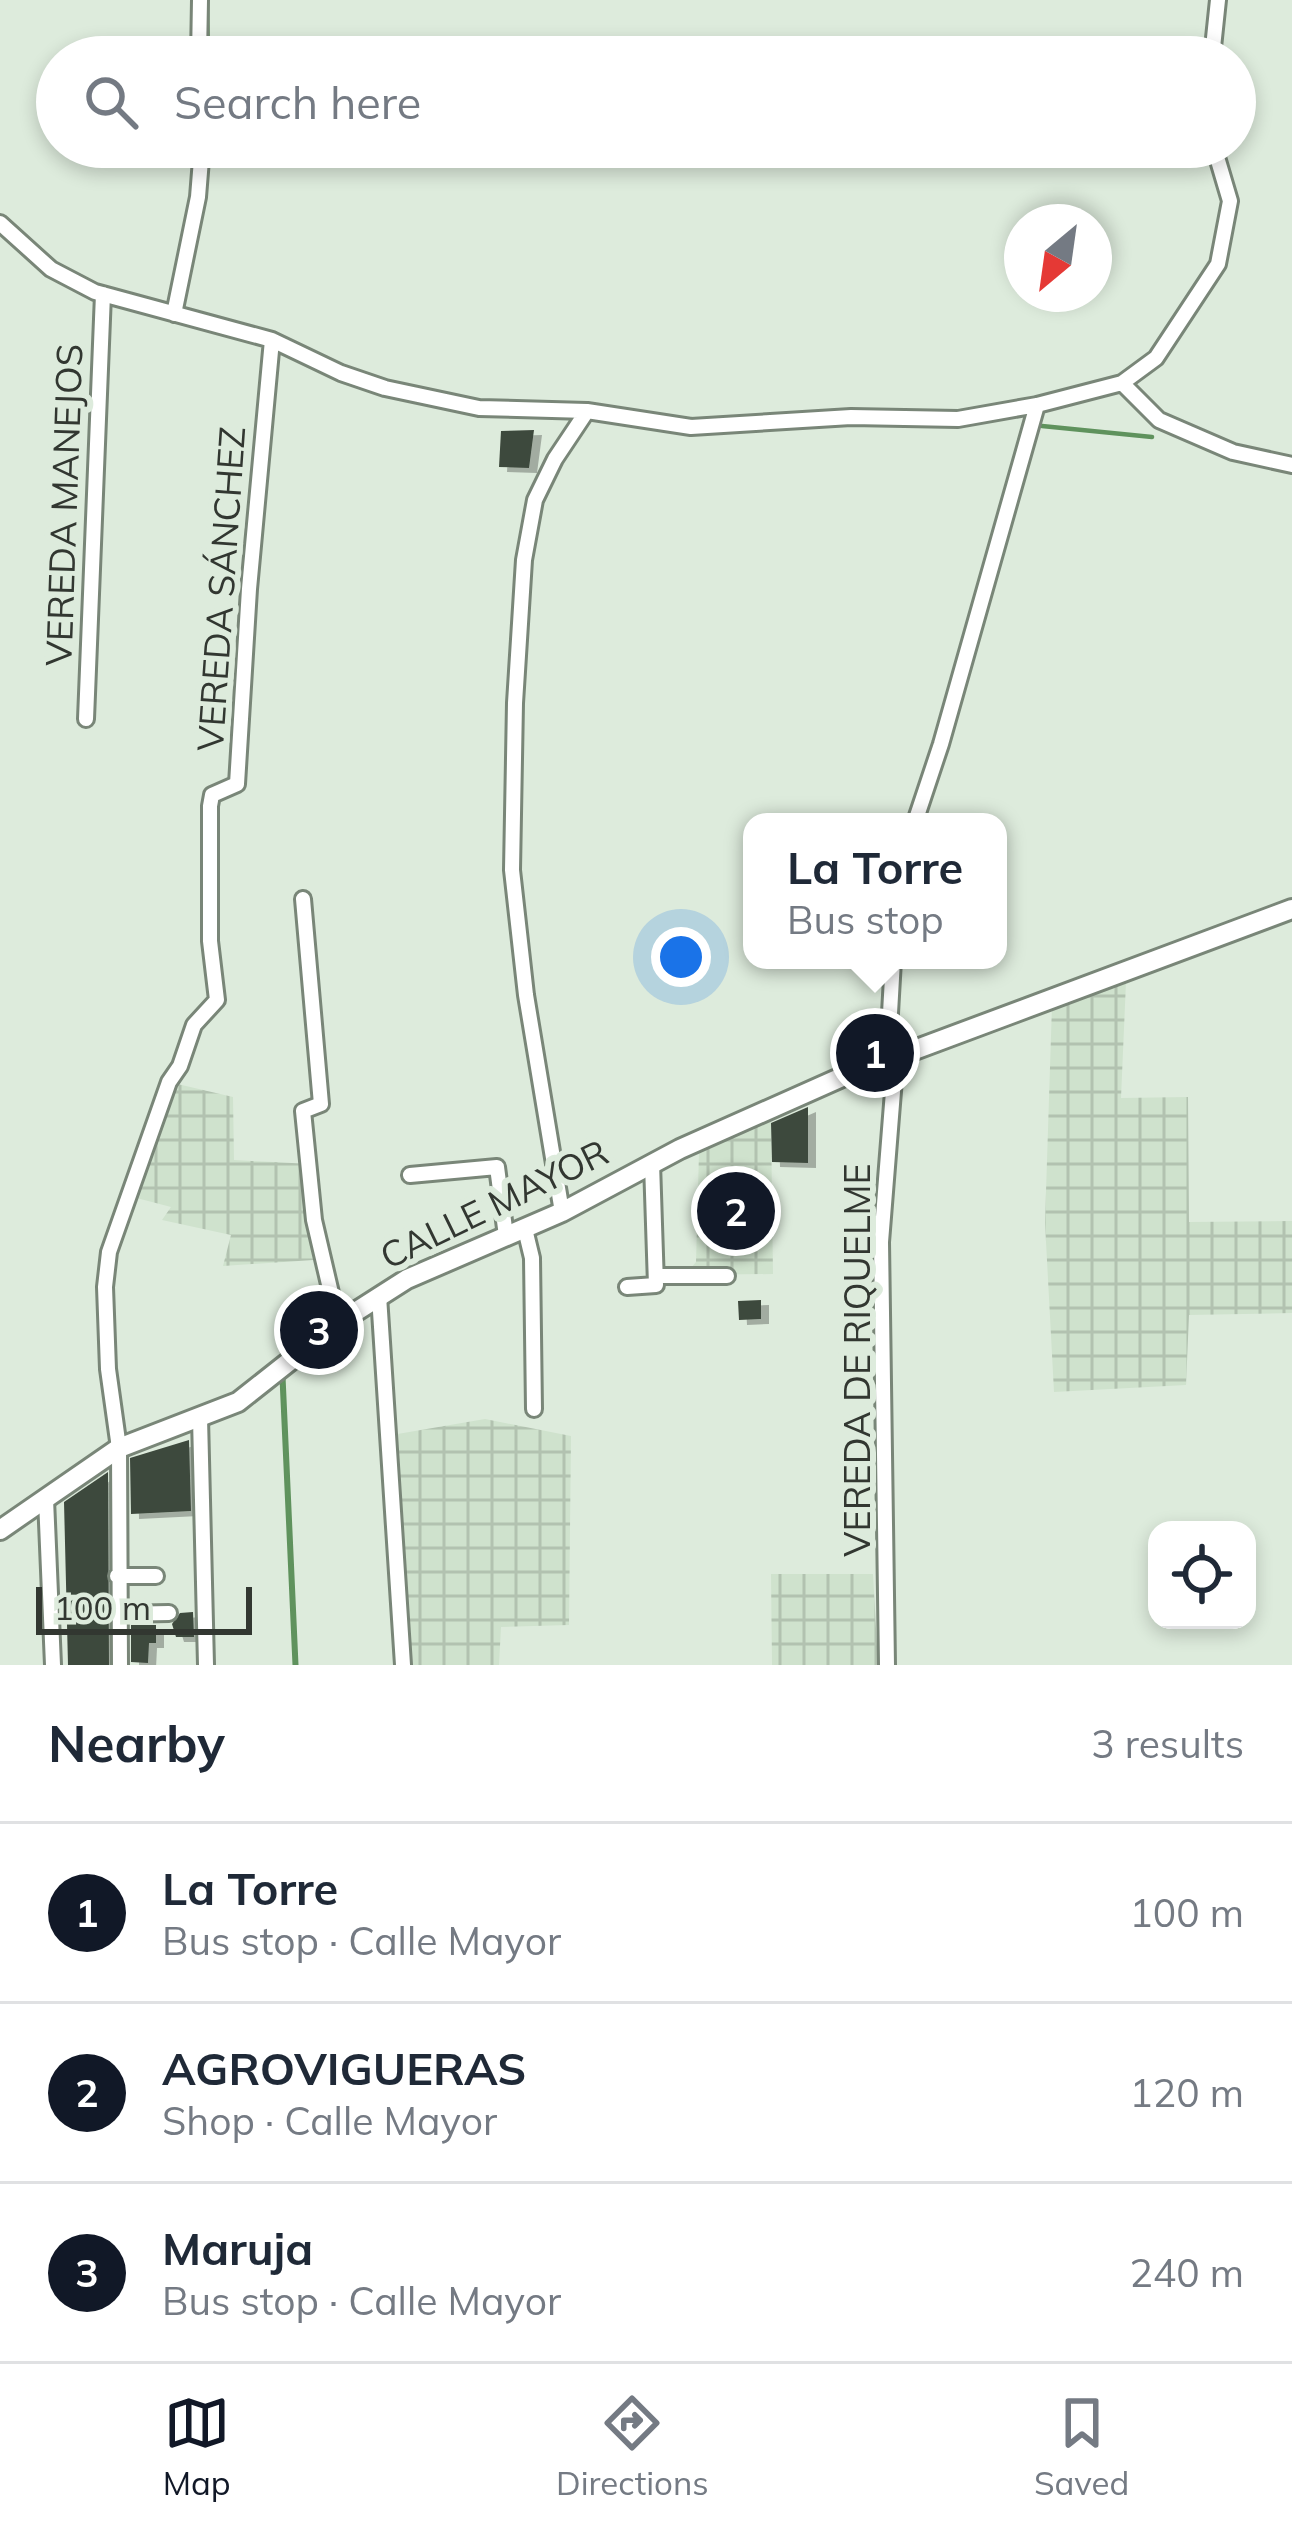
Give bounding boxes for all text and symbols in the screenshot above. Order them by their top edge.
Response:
search box [36,36,1256,168]
icon: search [78,69,144,135]
text: Search here [174,74,421,130]
north arrow [1004,204,1112,312]
street label: VEREDA MANEJOS [35,343,92,667]
street label: VEREDA SÁNCHEZ [187,425,254,753]
popup [743,813,1007,969]
text: La Torre [787,839,963,895]
text: Bus stop [787,895,944,944]
your location [651,927,711,987]
pin: 1 [836,1008,914,1098]
street label: CALLE MAYOR [372,1129,615,1278]
street label: VEREDA DE RIQUELME [834,1163,879,1557]
pin: 2 [697,1166,775,1256]
pin: 3 [280,1285,358,1375]
map controls [1148,1521,1256,1629]
button: locate [1148,1521,1256,1629]
scale bar [36,1581,252,1634]
text: 100 m [54,1587,151,1628]
text: Nearby [48,1711,225,1775]
text: 3 results [1091,1719,1244,1768]
text: La Torre [162,1860,338,1916]
text: 1 [75,1888,99,1937]
text: 100 m [1129,1888,1244,1937]
text: Bus stop · Calle Mayor [162,1916,561,1965]
text: AGROVIGUERAS [162,2040,526,2096]
text: 2 [75,2068,99,2117]
text: 120 m [1129,2068,1244,2117]
text: Shop · Calle Mayor [162,2096,497,2145]
text: Maruja [162,2220,313,2276]
text: 3 [75,2248,99,2297]
text: 240 m [1129,2248,1244,2297]
text: Bus stop · Calle Mayor [162,2276,561,2325]
tab: Map [163,2390,231,2503]
tab: Directions [556,2390,709,2503]
tab: Saved [1034,2390,1129,2503]

